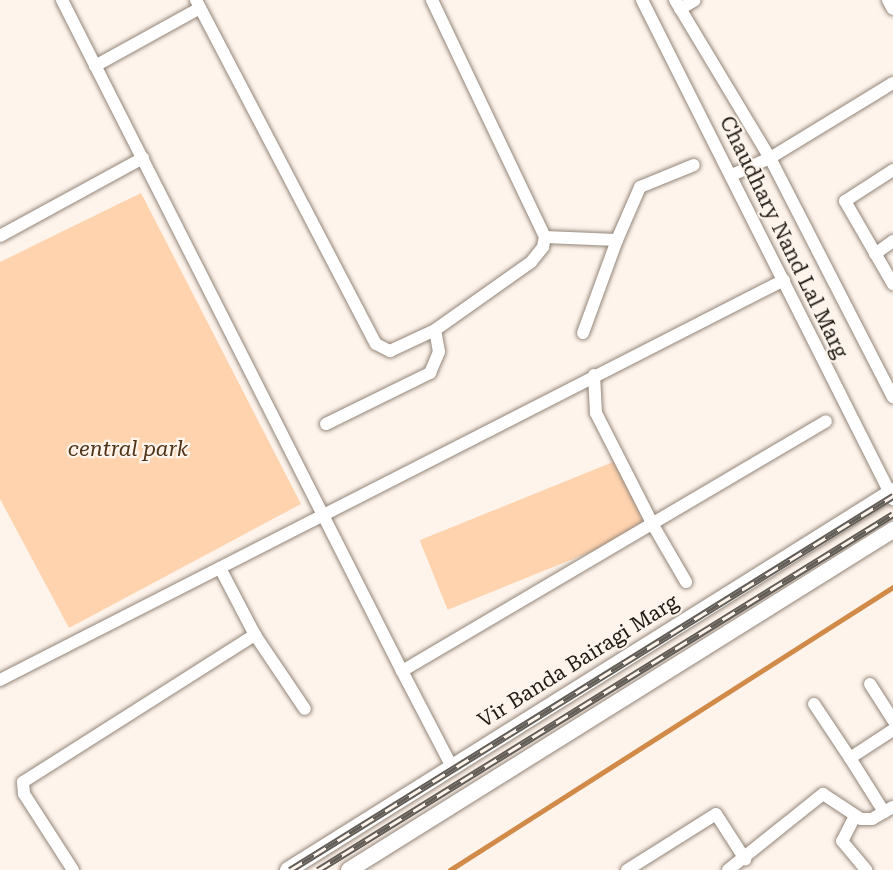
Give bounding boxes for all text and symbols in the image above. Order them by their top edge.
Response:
street label: Chaudhary Nand Lal Marg [714,112,854,362]
park label: central park [68,436,188,462]
street label: Vir Banda Bairagi Marg [473,589,683,733]

